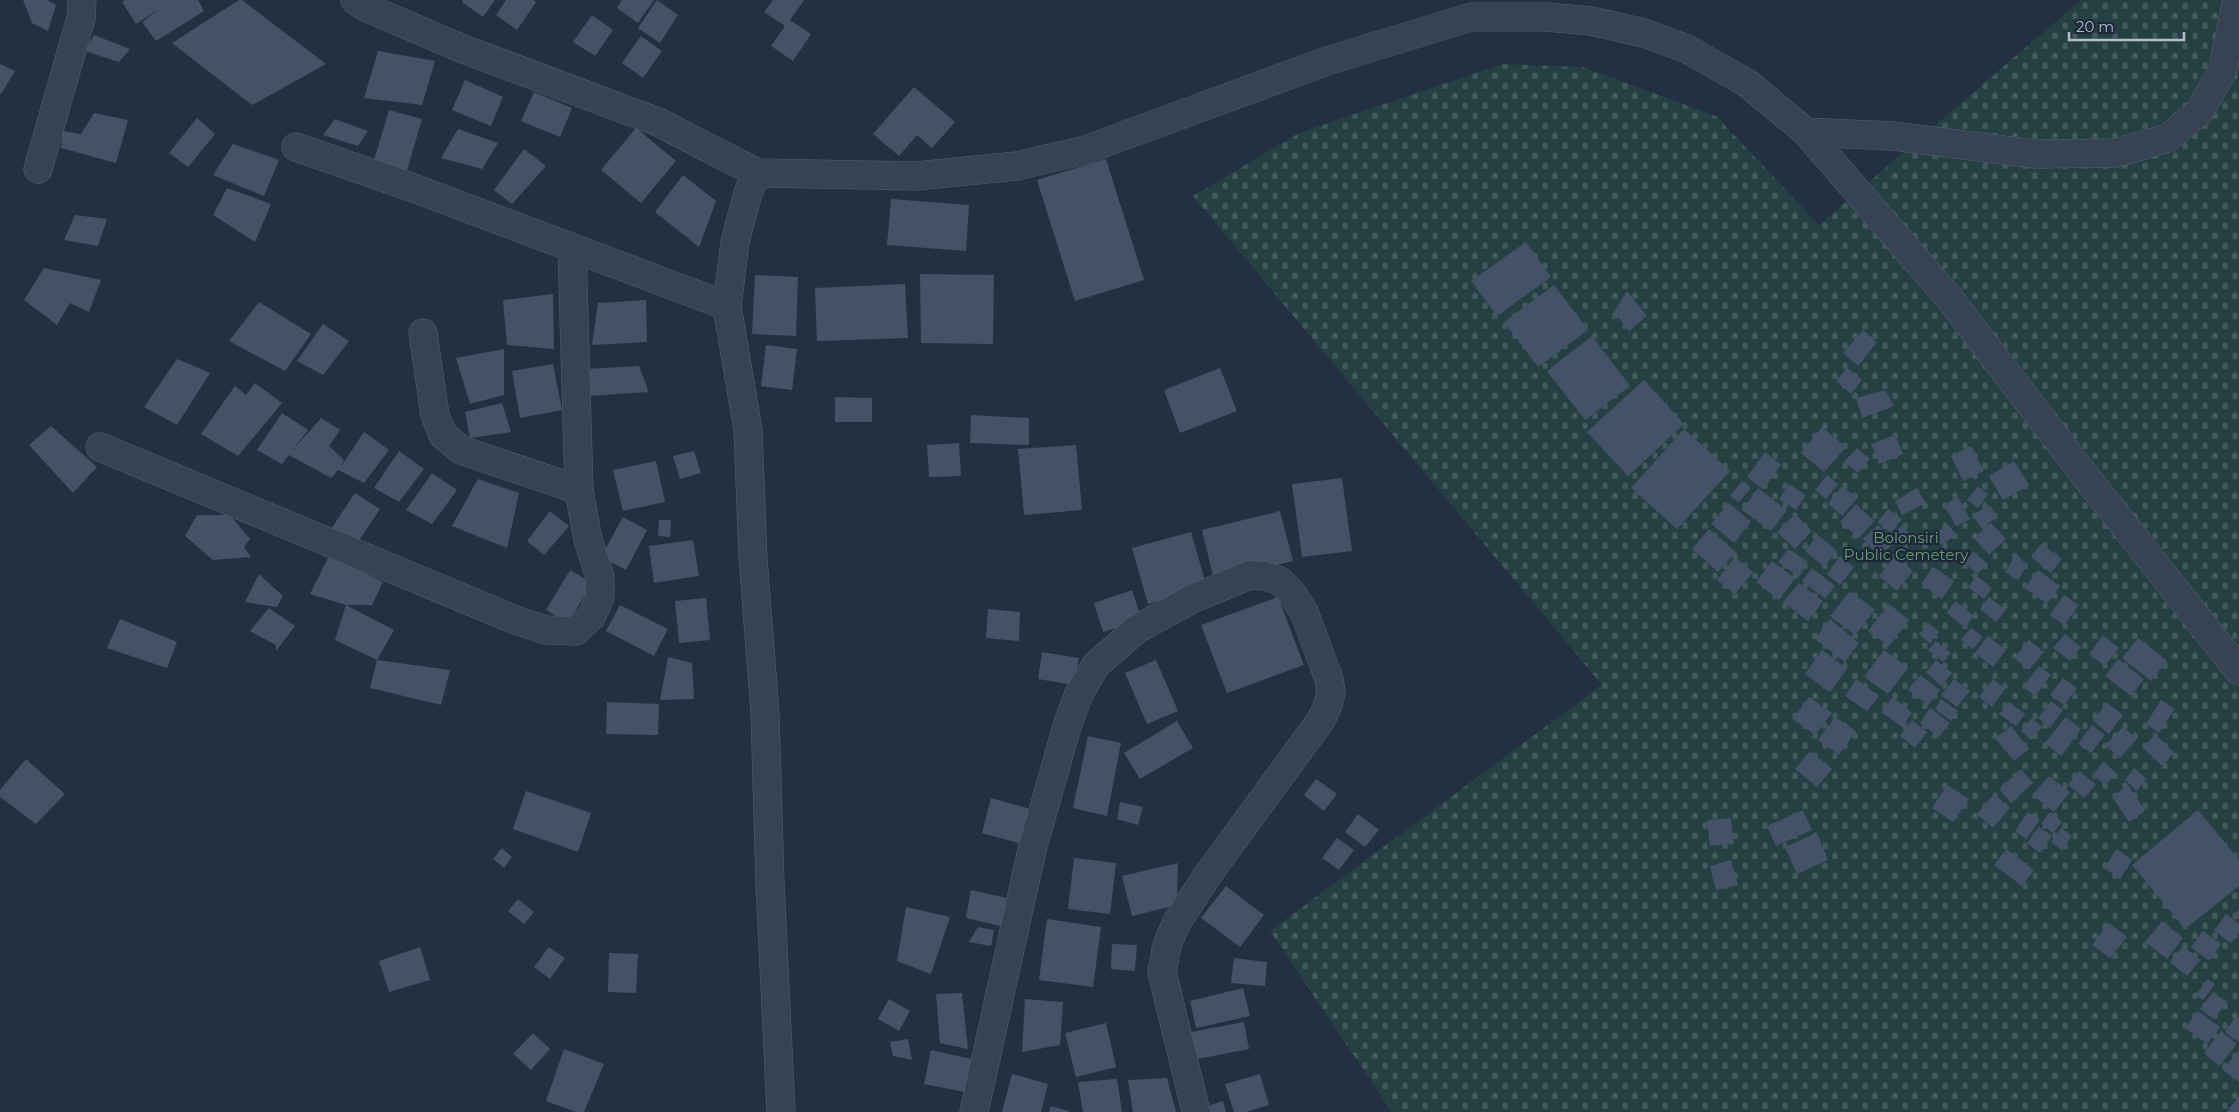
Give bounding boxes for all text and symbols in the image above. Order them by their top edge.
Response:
scale bar [2069,10,2184,42]
text: 20 m [2076,17,2114,36]
park label: Bolonsiri Public Cemetery [1844,528,1969,564]

